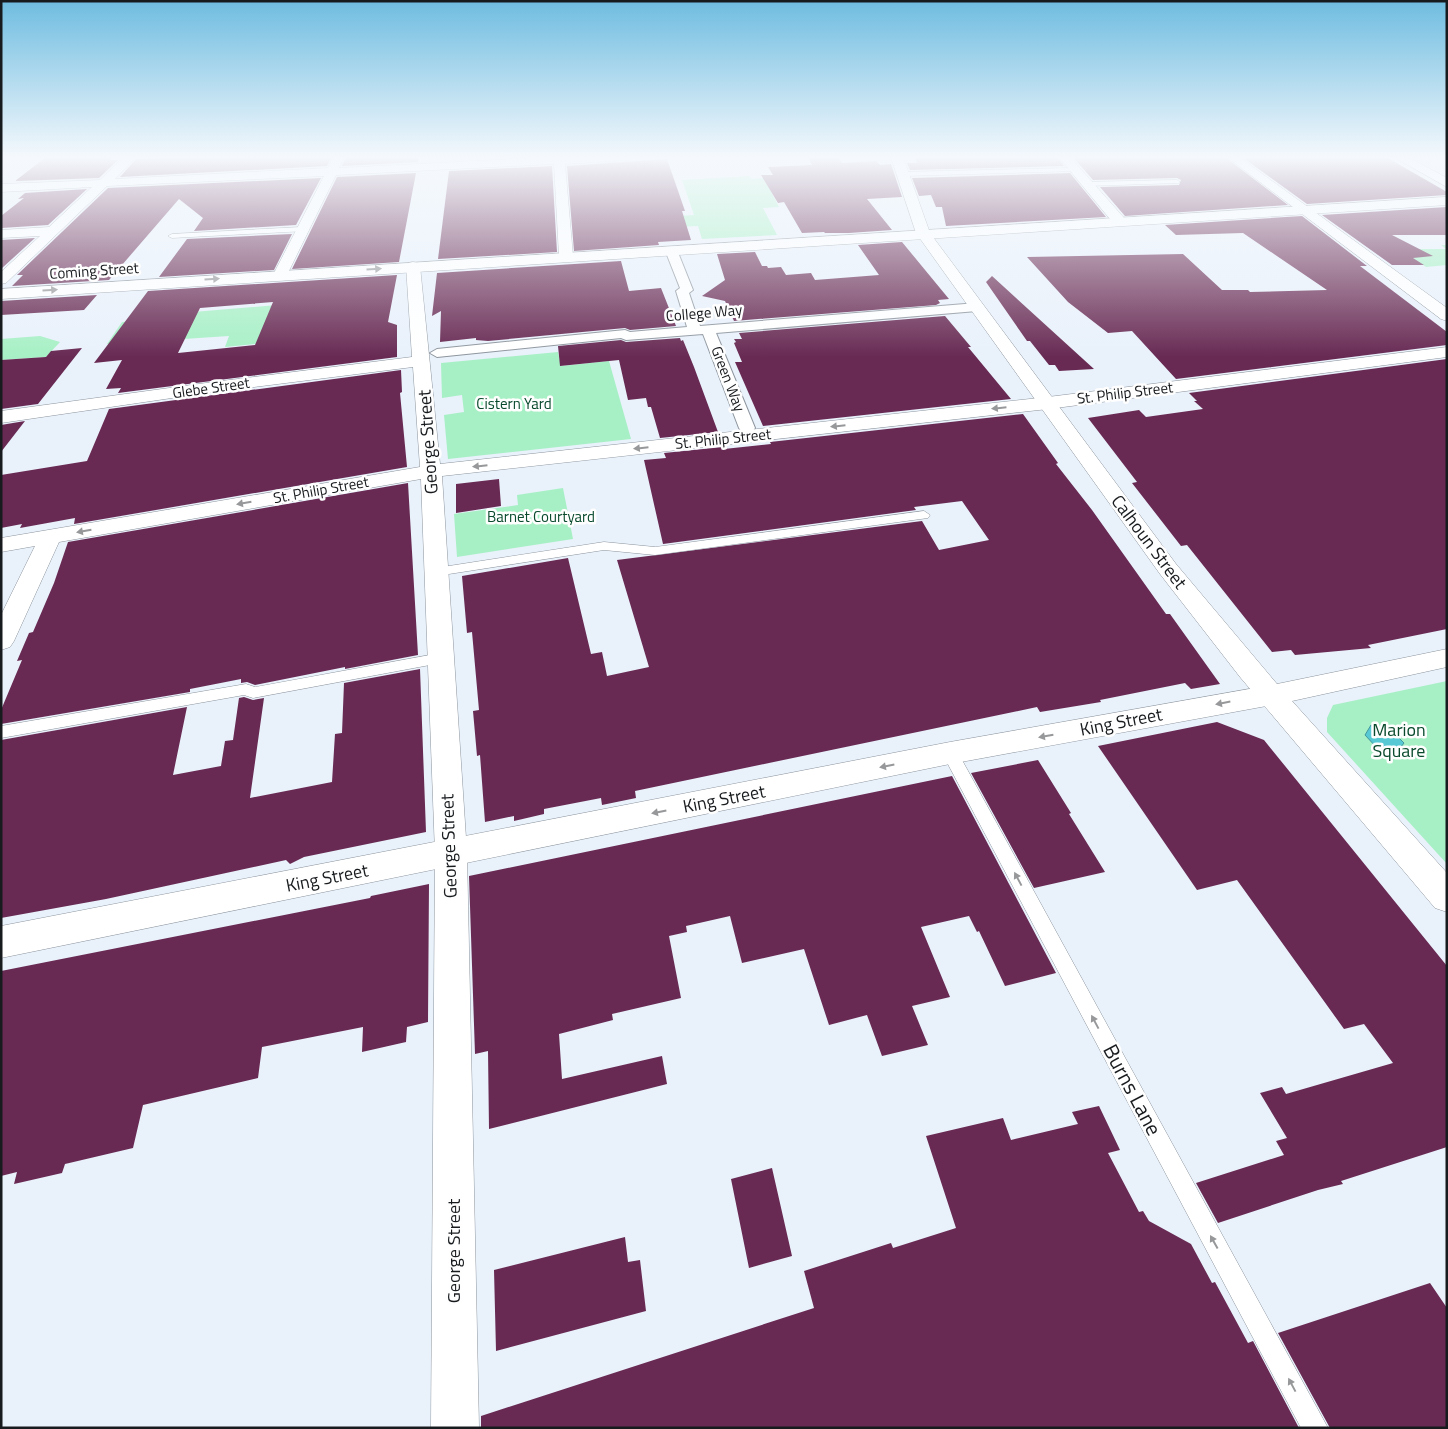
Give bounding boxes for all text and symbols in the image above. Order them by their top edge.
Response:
street label: Coming Street [49,256,140,285]
one-way arrow [366,264,382,272]
one-way arrow [204,275,220,283]
one-way arrow [42,286,58,294]
street label: College Way [665,298,743,327]
street label: Green Way [705,343,751,415]
street label: Glebe Street [171,371,252,404]
street label: St. Philip Street [1076,375,1175,410]
street label: George Street [410,388,445,495]
park label: Cistern Yard [476,392,552,415]
one-way arrow [991,404,1007,412]
street label: St. Philip Street [674,422,773,455]
one-way arrow [829,422,845,430]
one-way arrow [633,444,649,452]
one-way arrow [472,462,488,470]
street label: St. Philip Street [271,470,371,509]
street label: Calhoun Street [1105,489,1194,595]
one-way arrow [236,500,252,508]
park label: Barnet Courtyard [487,505,595,528]
one-way arrow [76,527,92,535]
one-way arrow [1215,699,1231,707]
street label: King Street [1077,700,1165,743]
park label: Marion Square [1372,716,1426,764]
one-way arrow [1038,732,1054,740]
one-way arrow [879,762,894,770]
street label: King Street [680,777,768,820]
street label: George Street [433,793,464,899]
one-way arrow [650,808,666,816]
street label: King Street [283,856,371,899]
one-way arrow [1014,872,1022,886]
one-way arrow [1091,1015,1100,1029]
street label: Burns Lane [1095,1038,1170,1141]
street label: George Street [440,1198,467,1303]
one-way arrow [1210,1235,1218,1249]
one-way arrow [1287,1378,1296,1392]

